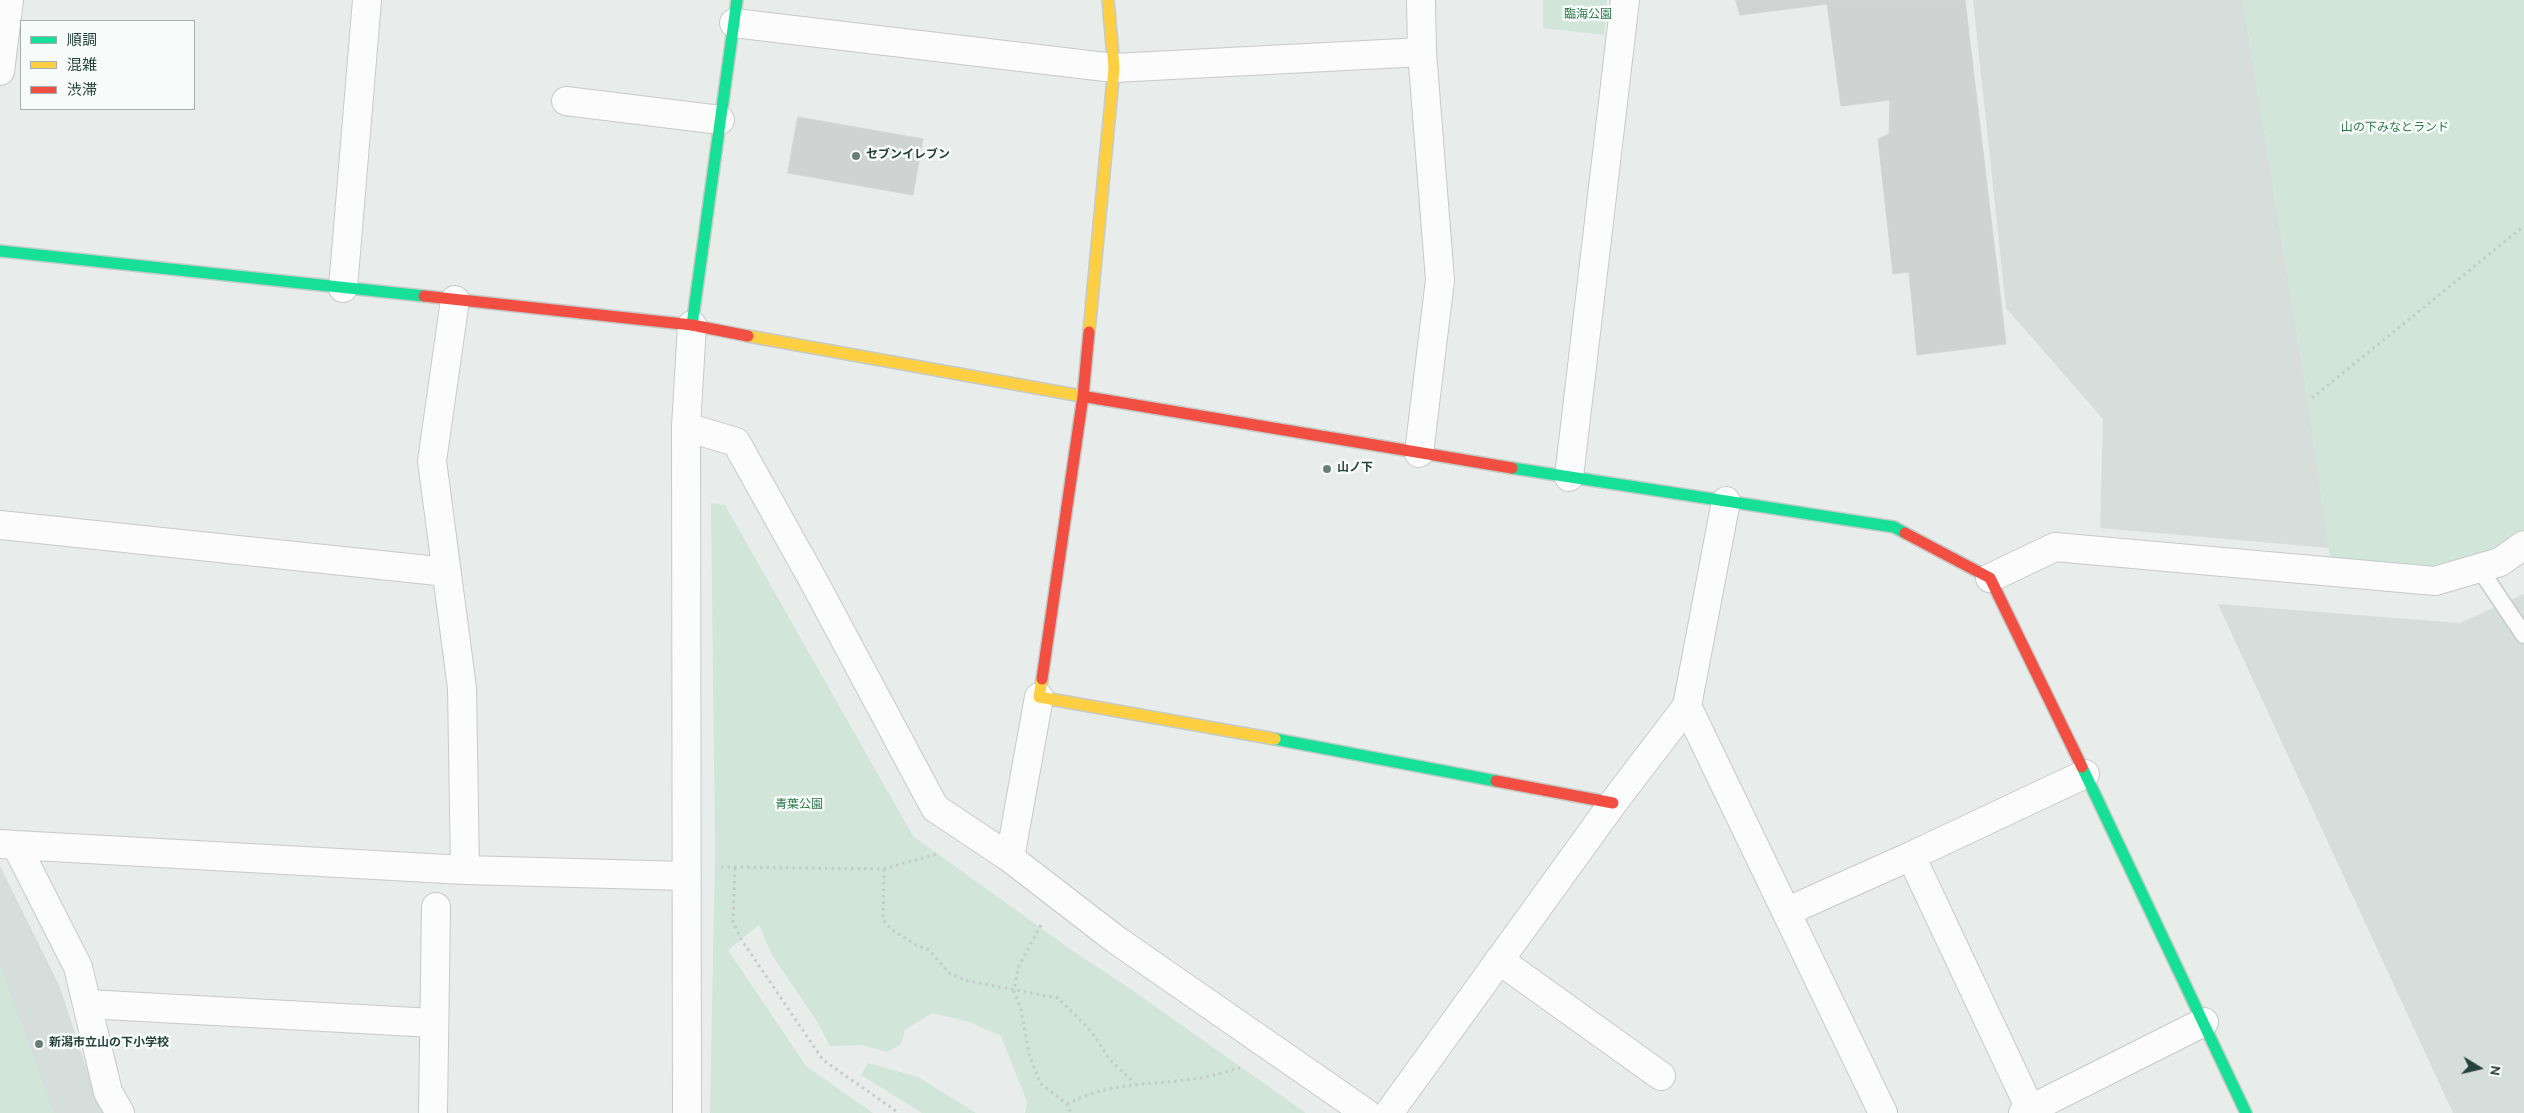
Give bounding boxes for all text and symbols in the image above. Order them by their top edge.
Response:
park label: 臨海公園 [1564,9,1612,23]
legend [20,20,195,110]
text: 順調 [67,32,97,51]
text: 混雑 [67,57,97,76]
text: 渋滞 [67,82,97,101]
park label: 山の下みなとランド [2341,122,2449,136]
place label: セブンイレブン [866,149,950,163]
marker: セブンイレブン [850,150,862,162]
place label: 山ノ下 [1337,462,1373,476]
marker: 山ノ下 [1321,463,1333,475]
park label: 青葉公園 [775,799,823,813]
place label: 新潟市立山の下小学校 [49,1037,169,1051]
marker: 新潟市立山の下小学校 [33,1038,45,1050]
north arrow [2454,1043,2504,1093]
text: N [2485,1064,2503,1077]

